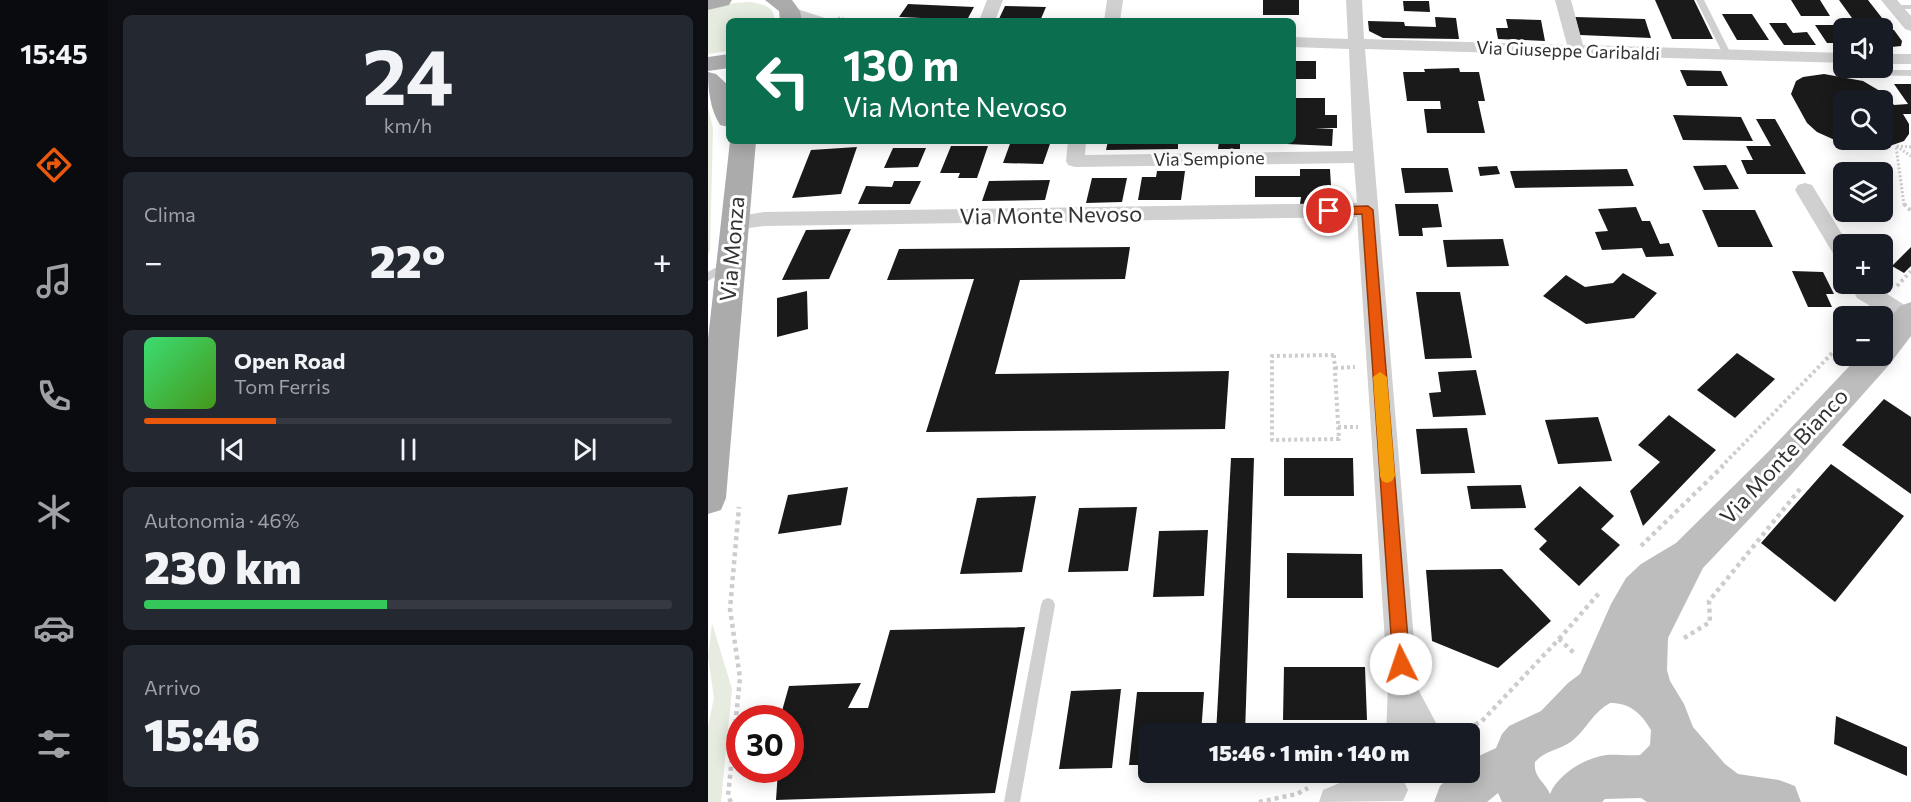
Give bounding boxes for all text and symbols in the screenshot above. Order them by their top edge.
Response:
map controls [1833,18,1893,366]
button: sound [1833,18,1893,78]
text: 24 [362,26,454,121]
street label: Via Giuseppe Garibaldi [1476,36,1660,64]
text: 15:45 [20,37,88,70]
text: 130 m [843,38,959,90]
icon: left [744,42,822,120]
text: Via Monte Nevoso [843,90,1067,123]
button: search [1833,90,1893,150]
text: km/h [384,113,432,137]
icon: directions [33,144,75,186]
street label: Via Sempione [1153,146,1265,170]
button: layers [1833,162,1893,222]
pin [1303,185,1354,236]
icon: arrive [1312,194,1345,227]
street label: Via Monza [713,195,750,303]
street label: Via Monte Nevoso [959,199,1143,230]
text: Clima [144,202,196,226]
text: 22° [370,232,446,287]
button: + [1833,234,1893,294]
text: − [144,240,163,281]
text: + [653,240,672,281]
icon: music [33,260,75,302]
button: − [1833,306,1893,366]
text: Open Road [234,347,345,374]
text: Tom Ferris [234,374,330,398]
icon: phone [33,375,75,417]
street label: Via Monte Bianco [1714,382,1853,529]
icon: previous [216,433,249,466]
icon: pause [392,433,425,466]
icon: next [568,433,601,466]
icon: climate [33,491,75,533]
text: Autonomia · 46% [144,508,299,532]
text: 230 km [144,538,301,593]
icon: car [33,607,75,649]
position arrow [1369,632,1433,696]
text: Arrivo [144,675,201,699]
text: 15:46 [144,705,260,760]
speed limit sign: 30 [726,705,804,783]
icon: filters [33,723,75,765]
text: 15:46 · 1 min · 140 m [1209,739,1409,766]

